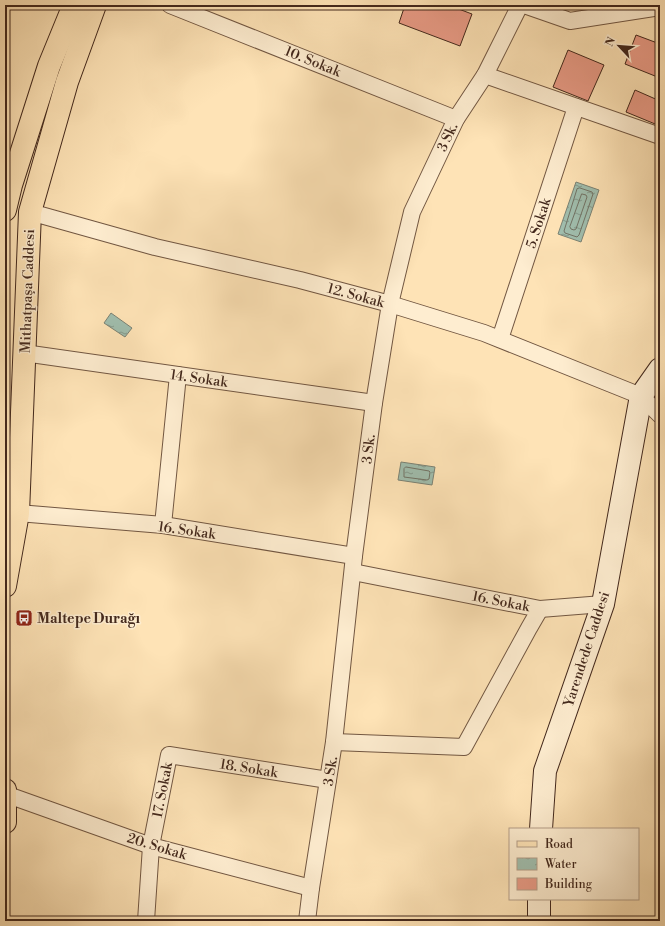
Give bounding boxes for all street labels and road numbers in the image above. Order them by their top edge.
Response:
street label: 10. Sokak [282,43,344,82]
street label: 3 Sk. [433,120,462,155]
street label: 5. Sokak [522,195,556,251]
street label: Mithatpaşa Caddesi [17,228,39,353]
street label: 12. Sokak [325,280,387,312]
street label: 14. Sokak [169,366,229,392]
street label: 3 Sk. [358,433,380,465]
street label: 16. Sokak [157,518,218,544]
street label: 16. Sokak [471,588,532,616]
street label: Yarendede Caddesi [560,589,614,710]
street label: 3 Sk. [320,755,342,787]
street label: 18. Sokak [219,756,280,783]
street label: 17. Sokak [149,760,177,819]
street label: 20. Sokak [125,829,189,865]

